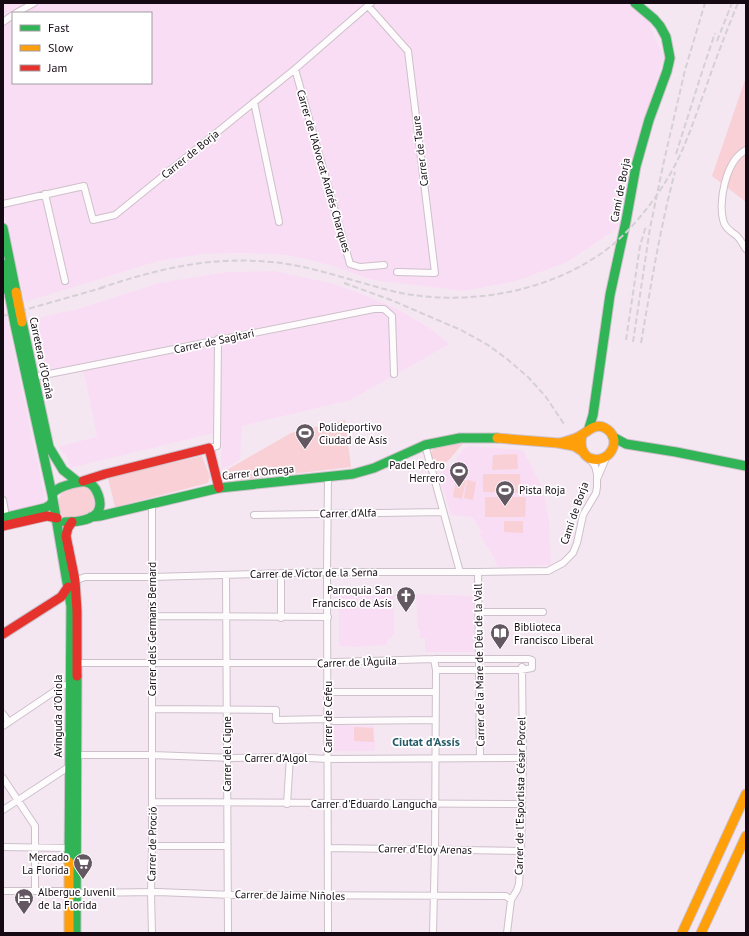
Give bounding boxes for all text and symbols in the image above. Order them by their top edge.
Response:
legend [12,12,152,84]
text: Fast [48,20,69,35]
text: Slow [48,40,73,55]
text: Jam [47,60,67,75]
street label: Carrer de l'Advocat Andrés Charques [294,88,354,254]
street label: Carrer de Taure [409,114,431,187]
street label: Carrer de Borja [158,126,222,182]
street label: Camí de Borja [607,157,633,223]
street label: Carretera d'Ocaña [26,316,58,400]
street label: Carrer de Sagitari [173,326,255,356]
place label: Polideportivo Ciudad de Asís [319,420,387,447]
sports icon: Polideportivo Ciudad de Asís [294,422,316,450]
place label: Padel Pedro Herrero [389,458,445,485]
sports icon: Padel Pedro Herrero [448,460,470,488]
street label: Carrer d'Omega [221,461,295,483]
sports icon: Pista Roja [494,479,516,507]
street label: Camí de Borja [557,480,591,546]
place label: Pista Roja [519,483,565,497]
street label: Carrer d'Alfa [319,506,377,520]
street label: Carrer dels Germans Bernard [145,562,159,696]
street label: Carrer de Víctor de la Serna [250,565,378,581]
place label: Parroquia San Francisco de Asís [312,583,392,610]
street label: Carrer de la Mare de Déu de la Vall [471,583,487,747]
church icon: Parroquia San Francisco de Asís [395,585,417,613]
place label: Biblioteca Francisco Liberal [514,620,594,647]
library icon: Biblioteca Francisco Liberal [489,622,511,650]
street label: Carrer de l'Àguila [317,654,397,670]
street label: Avinguda d'Oriola [51,674,65,758]
street label: Carrer de Cefeu [321,681,335,753]
street label: Carrer del Cigne [220,716,234,792]
street label: Carrer de l'Esportista César Porcel [512,716,528,875]
district label: Ciutat d'Assís [392,734,460,749]
street label: Carrer d'Algol [245,751,308,765]
street label: Carrer d'Eduardo Langucha [311,797,437,811]
street label: Carrer de Proció [144,806,160,882]
street label: Carrer d'Eloy Arenas [378,841,472,857]
place label: Mercado La Florida [22,850,69,877]
supermarket icon: Mercado La Florida [72,852,94,880]
place label: Albergue Juvenil de la Florida [38,885,116,912]
hotel icon: Albergue Juvenil de la Florida [13,887,35,915]
street label: Carrer de Jaime Niñoles [235,887,346,903]

